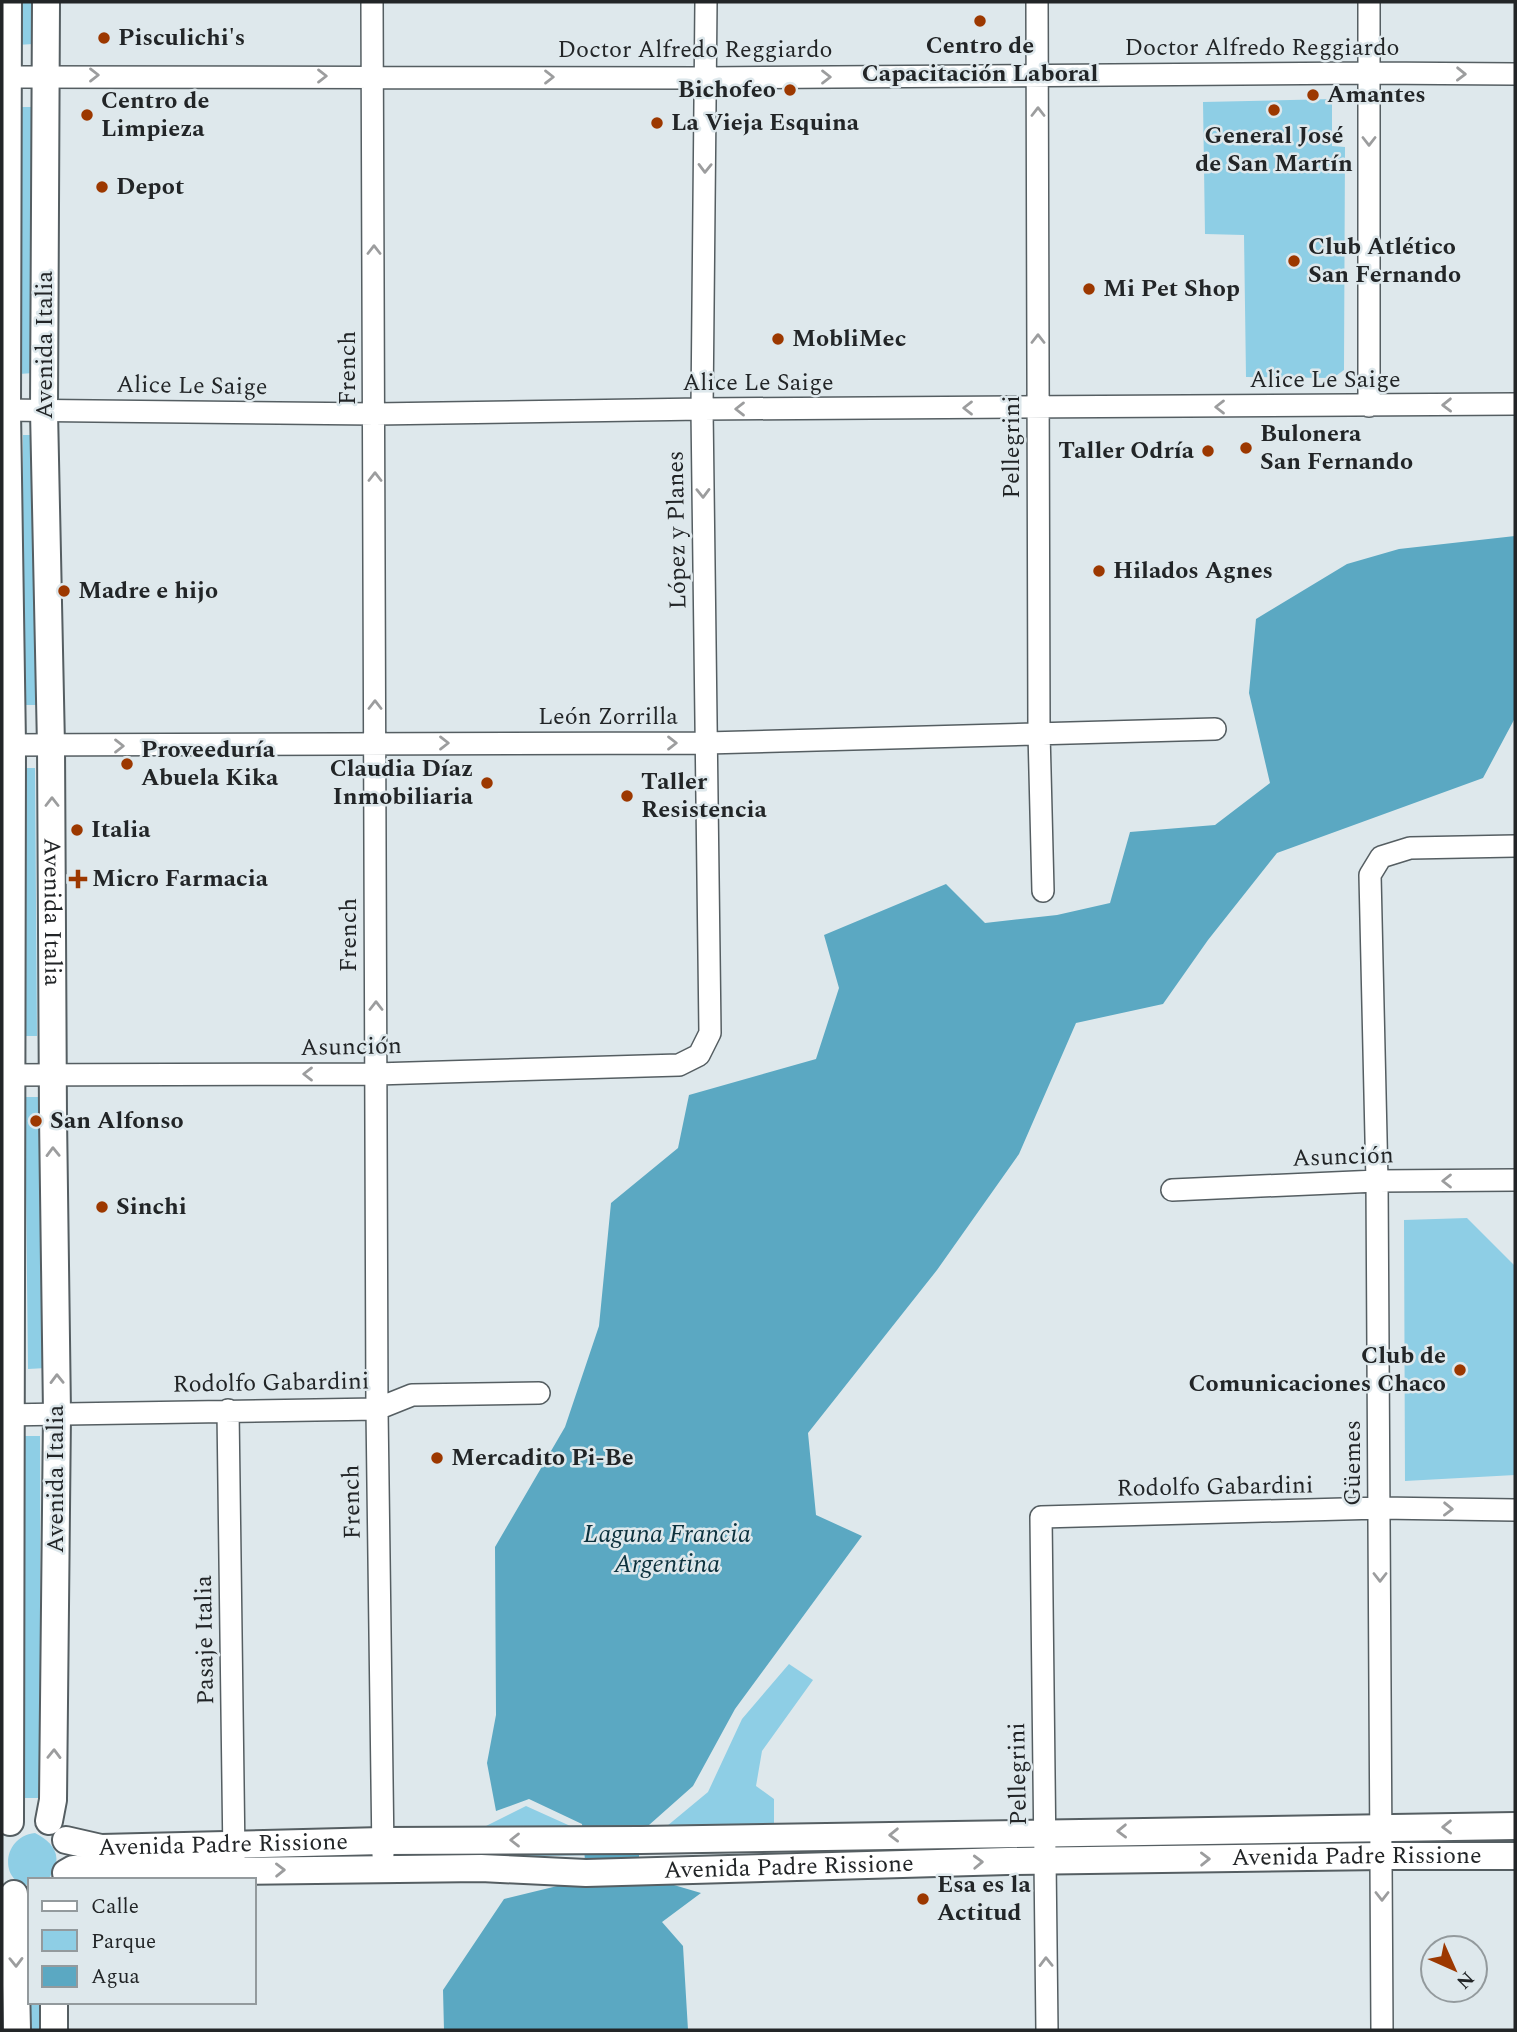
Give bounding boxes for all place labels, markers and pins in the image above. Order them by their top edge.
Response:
marker: Centro de Capacitación Laboral [972,13,988,29]
place label: Pisculichi's [118,20,245,56]
place label: Centro de Capacitación Laboral [862,28,1098,92]
marker: Pisculichi's [96,30,112,46]
place label: Bichofeo [678,72,776,108]
place label: Amantes [1327,77,1426,113]
marker: Bichofeo [782,82,798,98]
place label: Centro de Limpieza [101,83,209,147]
marker: Amantes [1305,87,1321,103]
marker: General José de San Martín [1266,102,1282,118]
place label: La Vieja Esquina [671,105,860,141]
marker: Centro de Limpieza [79,107,95,123]
marker: La Vieja Esquina [649,115,665,131]
place label: General José de San Martín [1195,118,1353,182]
place label: Depot [116,169,184,205]
marker: Depot [94,179,110,195]
place label: Club Atlético San Fernando [1308,229,1461,293]
marker: Club Atlético San Fernando [1286,253,1302,269]
place label: Mi Pet Shop [1103,271,1240,307]
marker: Mi Pet Shop [1081,281,1097,297]
place label: MobliMec [792,321,906,357]
marker: MobliMec [770,331,786,347]
place label: Bulonera San Fernando [1260,416,1413,480]
place label: Taller Odría [1058,433,1195,469]
marker: Bulonera San Fernando [1238,440,1254,456]
marker: Taller Odría [1200,443,1216,459]
place label: Hilados Agnes [1113,553,1273,589]
marker: Hilados Agnes [1091,563,1107,579]
place label: Madre e hijo [78,573,218,609]
marker: Madre e hijo [56,583,72,599]
place label: Proveeduría Abuela Kika [141,732,279,796]
place label: Claudia Díaz Inmobiliaria [330,751,474,815]
marker: Proveeduría Abuela Kika [119,756,135,772]
place label: Taller Resistencia [641,764,768,828]
marker: Claudia Díaz Inmobiliaria [479,775,495,791]
marker: Taller Resistencia [619,788,635,804]
place label: Italia [91,812,151,848]
marker: Italia [69,822,85,838]
place label: Micro Farmacia [92,861,269,897]
marker: Micro Farmacia [70,871,86,887]
place label: San Alfonso [50,1103,184,1139]
marker: San Alfonso [28,1113,44,1129]
place label: Sinchi [116,1189,187,1225]
marker: Sinchi [94,1199,110,1215]
place label: Club de Comunicaciones Chaco [1189,1338,1446,1402]
marker: Club de Comunicaciones Chaco [1452,1362,1468,1378]
place label: Mercadito Pi-Be [451,1440,634,1476]
marker: Mercadito Pi-Be [429,1450,445,1466]
place label: Esa es la Actitud [937,1867,1031,1931]
marker: Esa es la Actitud [915,1891,931,1907]

